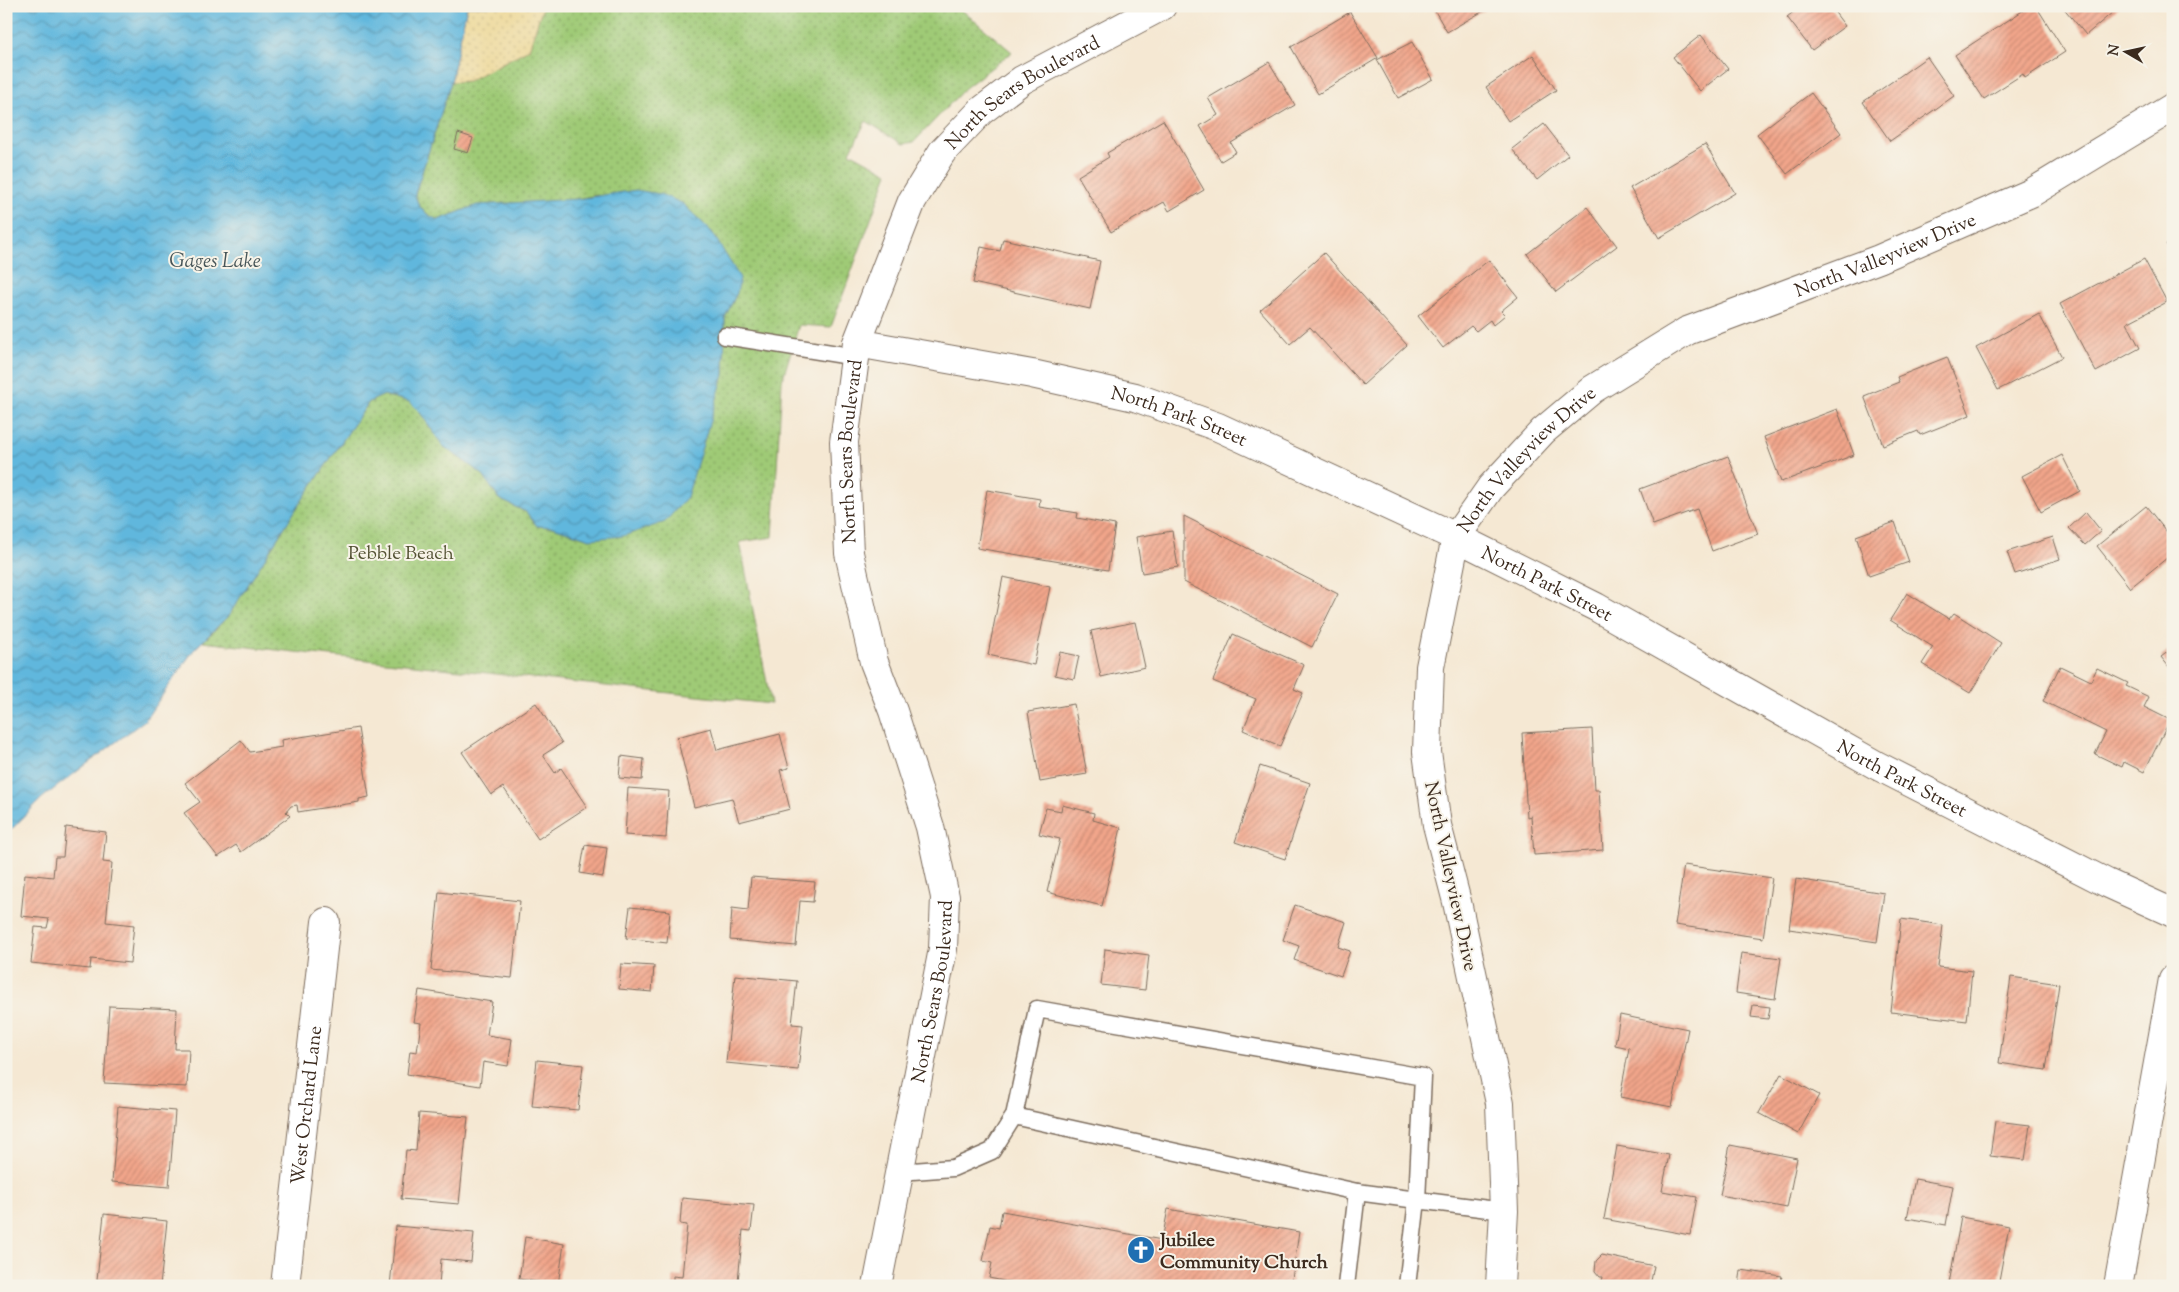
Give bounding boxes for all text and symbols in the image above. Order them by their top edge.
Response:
north arrow [2102,28,2152,78]
street label: North Sears Boulevard [940,30,1105,157]
text: N [2104,43,2126,57]
street label: North Valleyview Drive [1791,207,1981,305]
water label: Gages Lake [169,248,261,277]
street label: North Sears Boulevard [833,358,871,544]
street label: North Park Street [1108,381,1251,455]
street label: North Valleyview Drive [1452,381,1603,539]
park label: Pebble Beach [348,541,454,568]
street label: North Park Street [1476,541,1617,630]
street label: North Park Street [1831,734,1971,825]
street label: North Valleyview Drive [1416,779,1483,974]
street label: North Sears Boulevard [906,899,961,1085]
street label: West Orchard Lane [285,1024,330,1186]
place label: Jubilee Community Church [1158,1228,1329,1277]
church icon: Jubilee Community Church [1126,1235,1156,1265]

